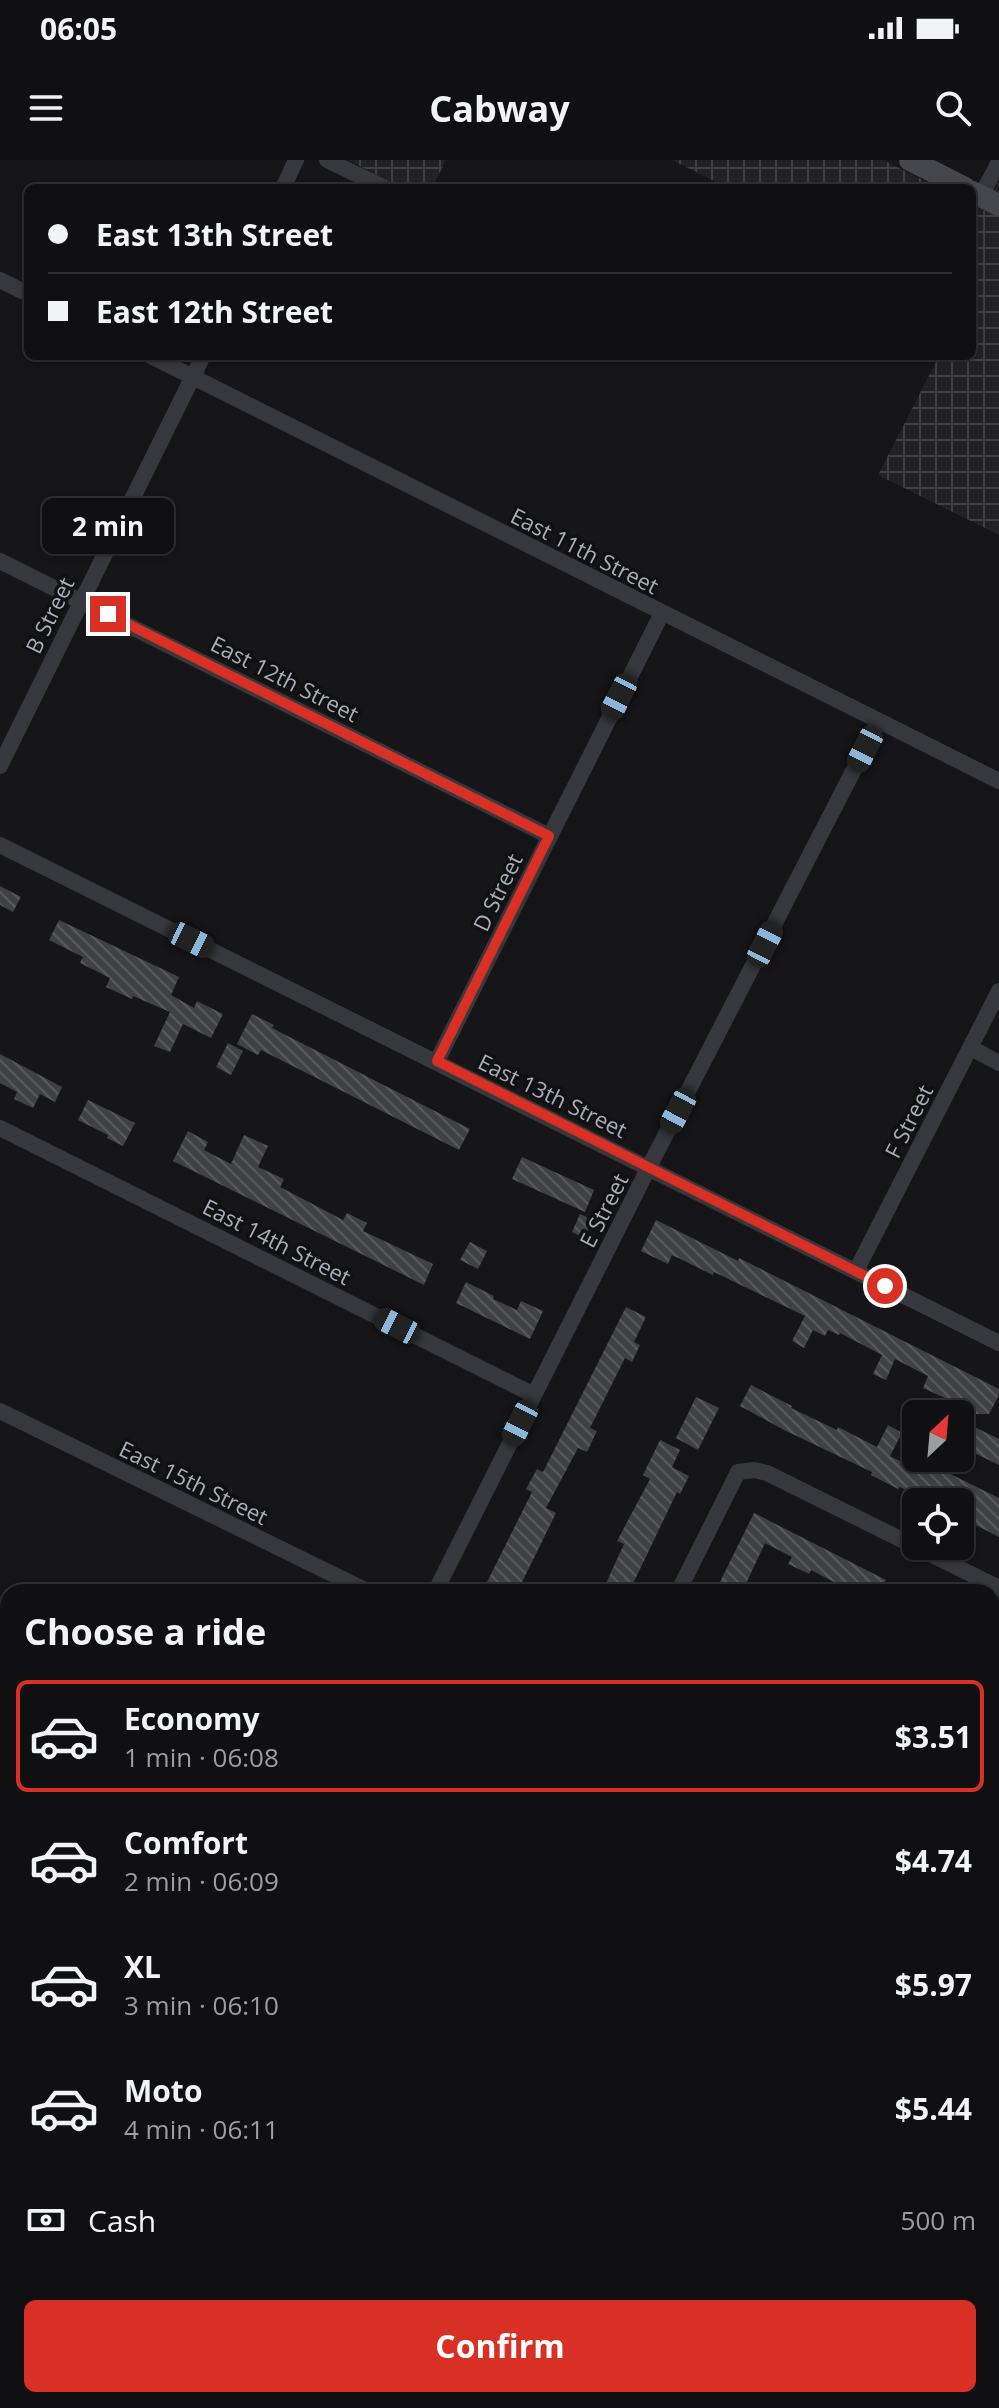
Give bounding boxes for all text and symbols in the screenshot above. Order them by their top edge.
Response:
text: 06:05 [40,8,117,49]
text: Cabway [429,84,570,133]
icon: menu [24,86,68,130]
icon: search [931,86,975,130]
text: East 13th Street [96,214,333,255]
text: East 12th Street [96,291,333,332]
callout: 2 min [42,498,174,554]
street label: East 11th Street [506,500,664,600]
text: 2 min [72,508,144,544]
street label: B Street [18,572,80,658]
route end [90,596,126,632]
street label: East 12th Street [206,628,364,728]
car [597,670,641,724]
car [843,722,887,776]
street label: D Street [465,848,529,936]
car [743,917,787,971]
car [164,919,218,961]
street label: East 13th Street [474,1046,633,1144]
street label: F Street [877,1079,939,1163]
car [656,1084,700,1138]
street label: E Street [572,1168,634,1252]
street label: East 14th Street [198,1191,356,1291]
route start [867,1268,903,1304]
car [370,1304,424,1348]
car [498,1396,542,1450]
north arrow [902,1400,974,1472]
map controls [902,1400,974,1560]
street label: East 15th Street [115,1433,274,1531]
button: locate [902,1488,974,1560]
text: Choose a ride [24,1607,266,1656]
text: Economy [124,1698,260,1739]
icon: car [28,1700,100,1772]
text: $3.51 [895,1716,972,1757]
text: 1 min · 06:08 [124,1739,279,1775]
text: Comfort [124,1822,248,1863]
icon: car [28,1824,100,1896]
text: $4.74 [895,1840,972,1881]
text: 2 min · 06:09 [124,1863,279,1899]
text: XL [124,1946,161,1987]
icon: car [28,1948,100,2020]
text: $5.97 [895,1964,972,2005]
text: 3 min · 06:10 [124,1987,279,2023]
text: Moto [124,2070,202,2111]
icon: car [28,2072,100,2144]
text: $5.44 [895,2088,972,2129]
text: 4 min · 06:11 [124,2111,279,2147]
icon: cash [24,2198,68,2242]
text: Cash [88,2200,156,2241]
text: 500 m [901,2202,976,2238]
button: Confirm [24,2300,976,2392]

